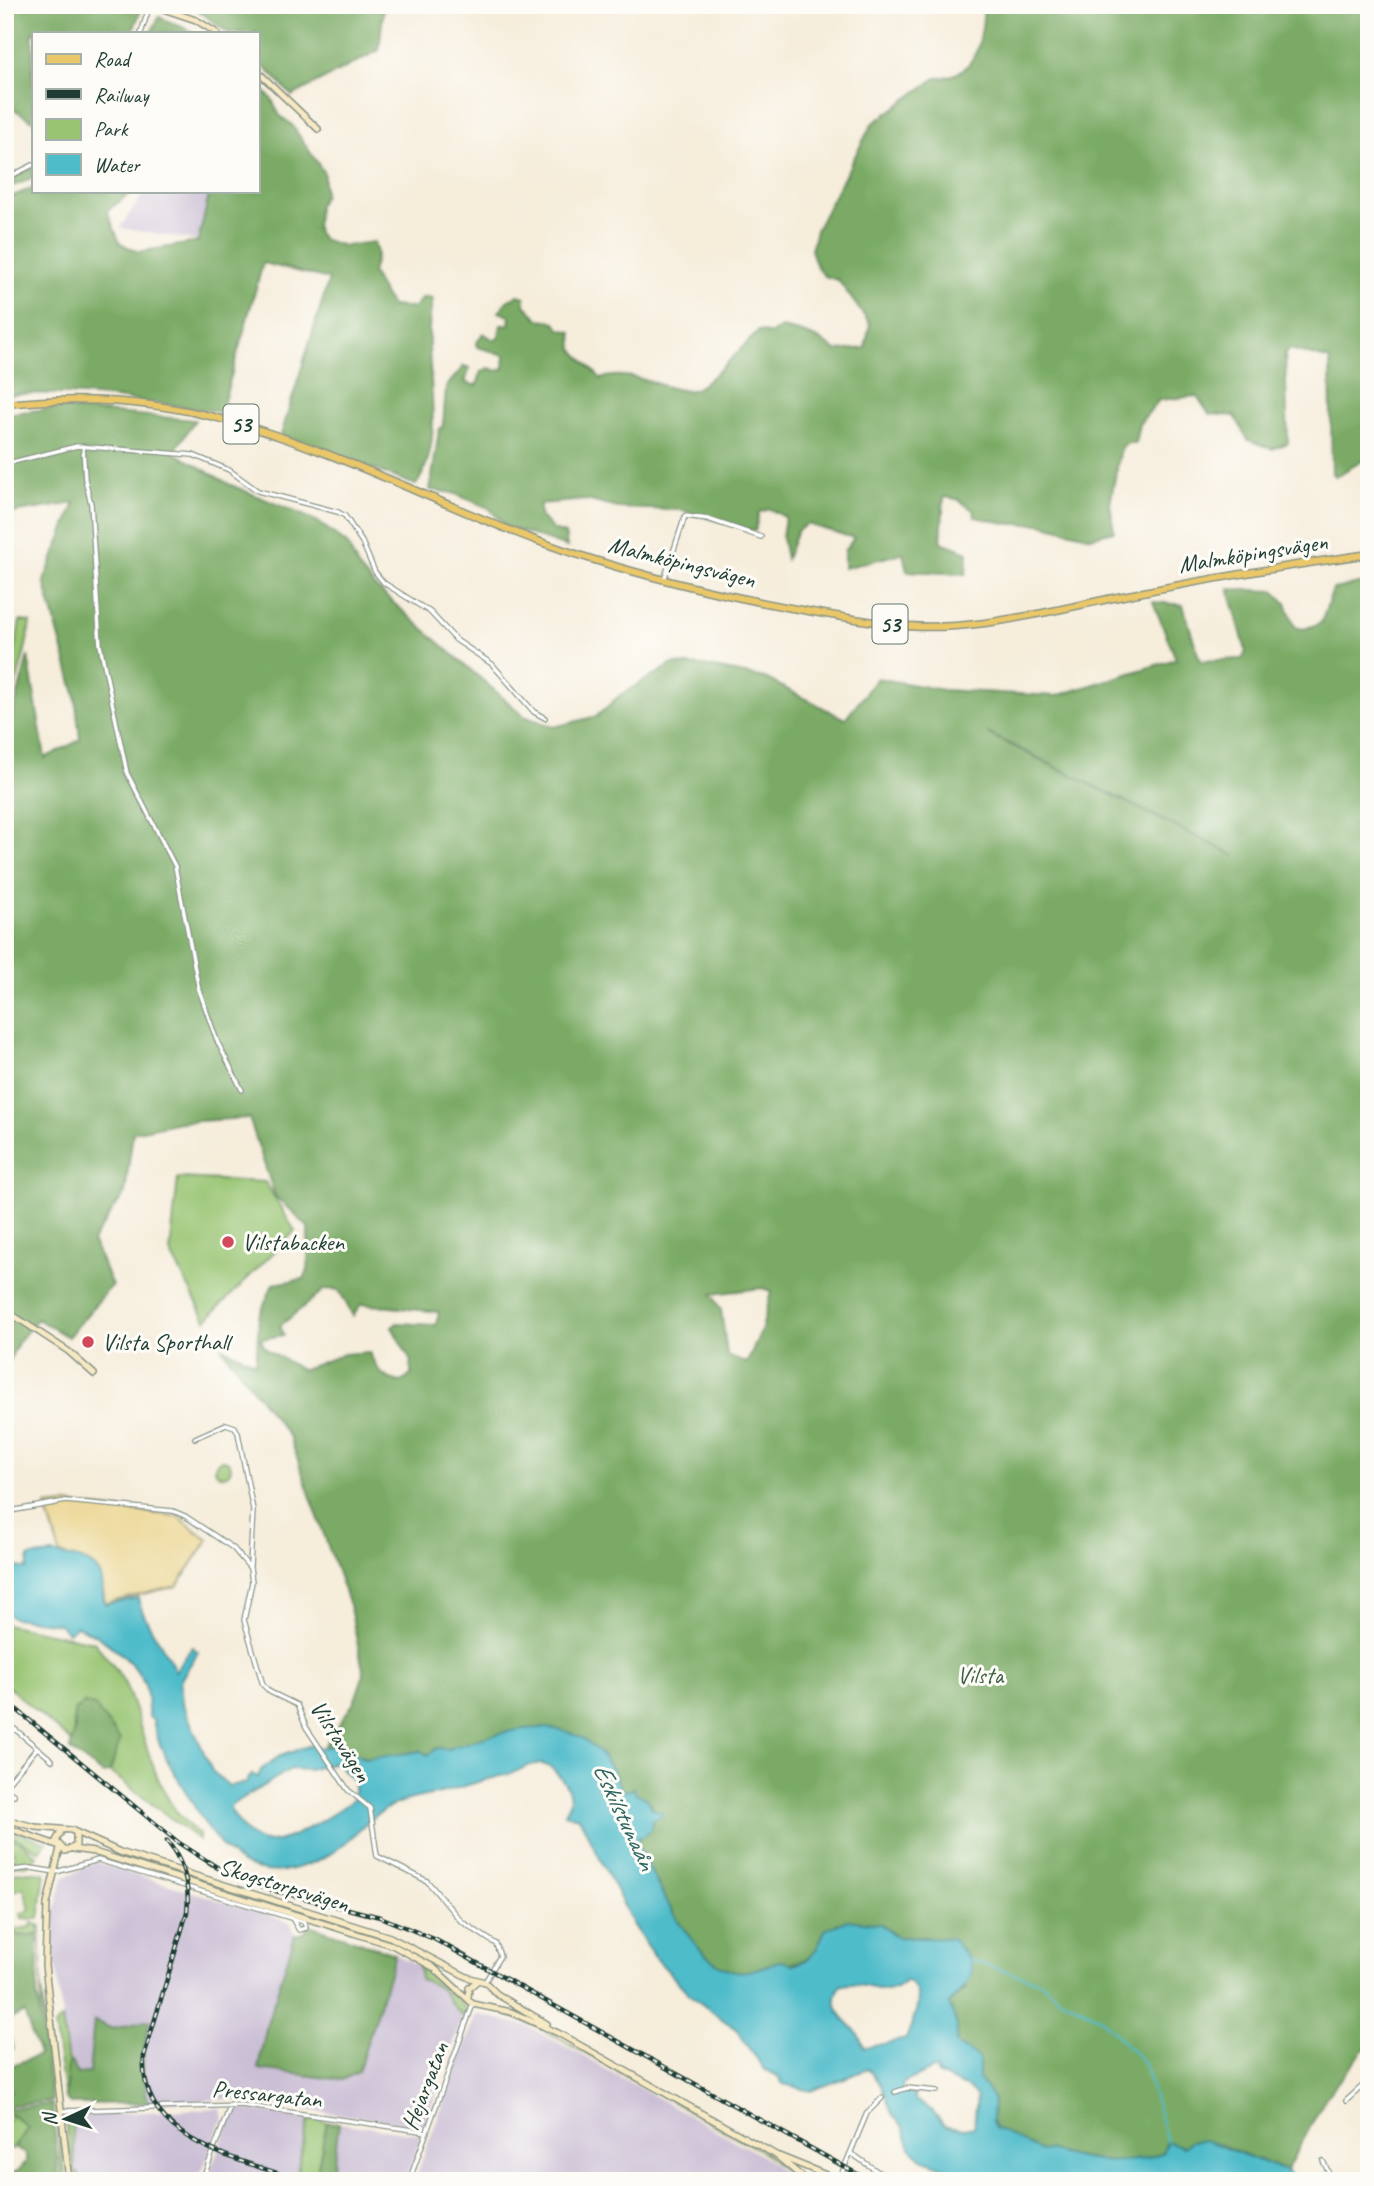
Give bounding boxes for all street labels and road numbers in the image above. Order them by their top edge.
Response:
road number: 53 [224,404,258,444]
street label: Malmköpingsvägen [1176,526,1330,580]
street label: Malmköpingsvägen [605,529,759,595]
road number: 53 [872,604,908,644]
street label: Vilstavägen [303,1694,379,1788]
street label: Skogstorpsvägen [216,1851,353,1919]
street label: Hejargatan [394,2037,456,2134]
street label: Pressargatan [211,2073,324,2115]

